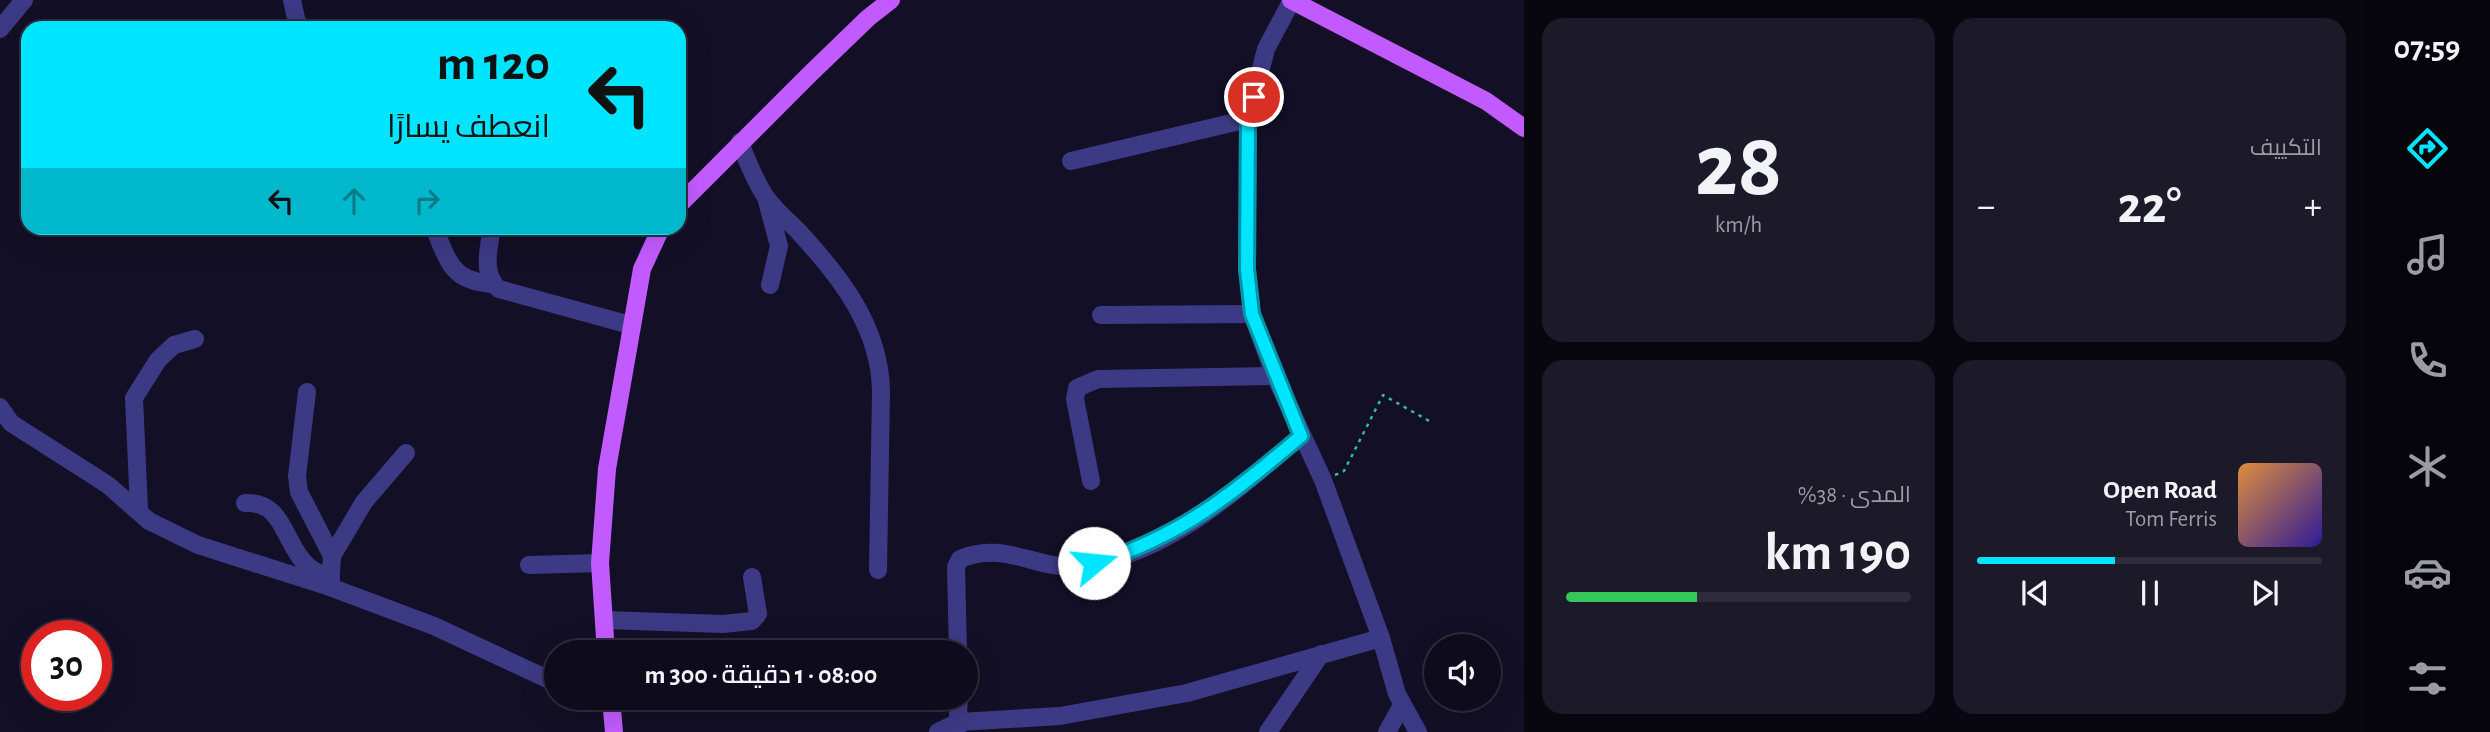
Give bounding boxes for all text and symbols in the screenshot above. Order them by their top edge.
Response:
text: 07:59 [2393,32,2461,64]
text: 120 m [437,40,550,89]
icon: left [574,49,665,140]
pin [1224,67,1284,127]
icon: arrive [1235,78,1273,116]
text: انعطف يسارًا [387,111,550,143]
text: 28 [1695,121,1782,212]
icon: directions [2403,124,2452,173]
text: التكييف [2250,137,2322,160]
text: 22° [2117,180,2182,232]
icon: left [262,182,300,220]
icon: ahead [335,182,373,220]
icon: right [408,182,446,220]
text: − [1977,188,1995,226]
text: + [2304,188,2322,226]
text: km/h [1715,214,1762,237]
icon: music [2403,230,2452,279]
icon: phone [2403,336,2452,385]
icon: climate [2403,442,2452,491]
text: Open Road [2103,477,2217,503]
text: المدى · 38% [1798,484,1911,507]
text: Tom Ferris [2125,508,2217,531]
position arrow [1057,526,1131,600]
text: 190 km [1764,527,1911,579]
icon: car [2403,548,2452,597]
icon: previous [2016,574,2054,612]
icon: pause [2131,574,2169,612]
icon: next [2246,574,2284,612]
speed limit sign: 30 [21,620,112,711]
map controls [1424,634,1501,711]
button: sound [1424,634,1501,711]
icon: filters [2403,654,2452,703]
text: 08:00 · 1 دقيقة · 300 m [645,662,877,688]

